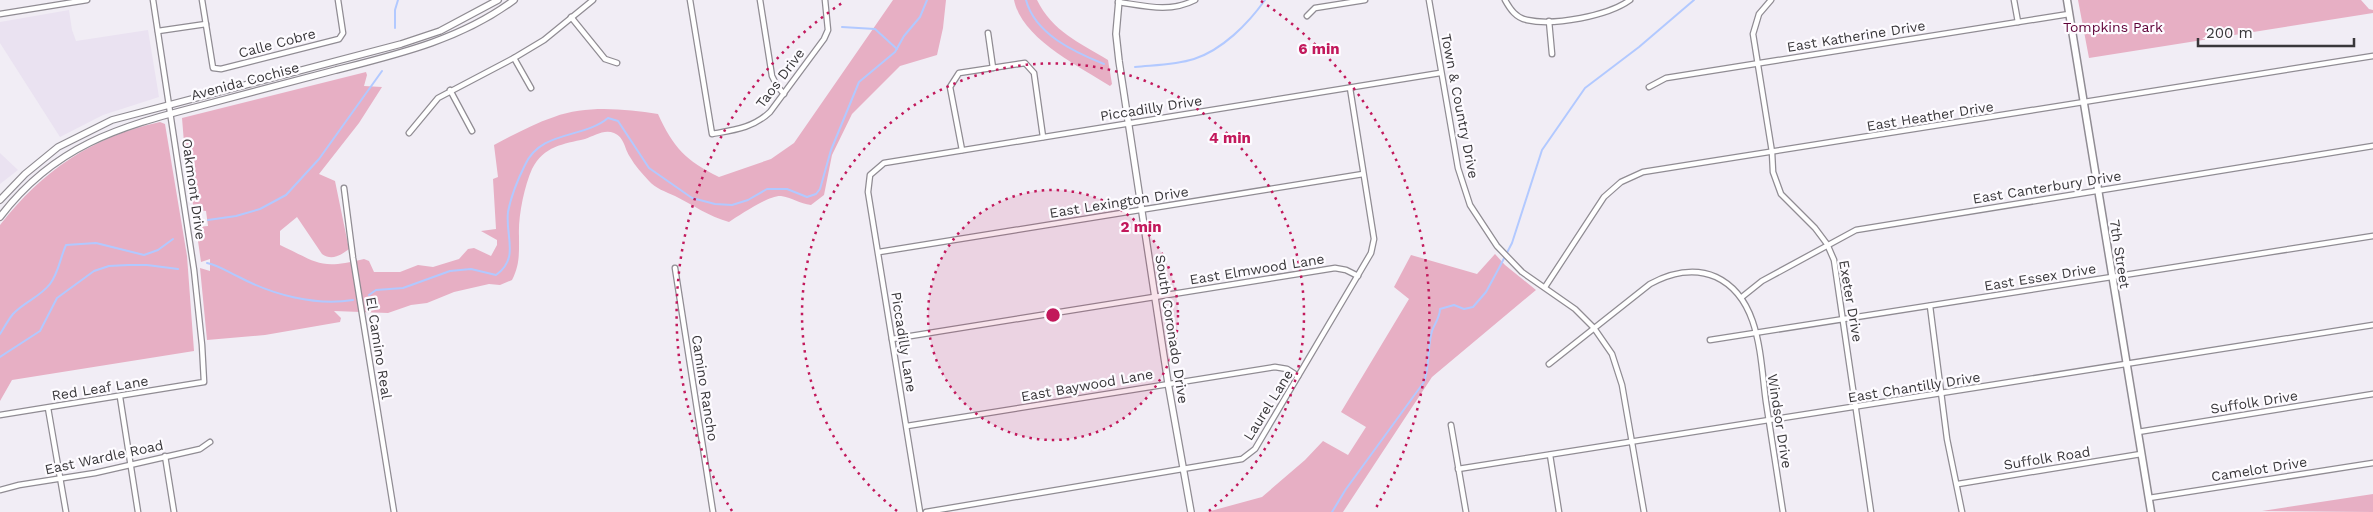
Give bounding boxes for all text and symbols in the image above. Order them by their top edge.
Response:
scale bar [2198,15,2354,47]
street label: East Katherine Drive [1786,17,1926,55]
park label: Tompkins Park [2063,19,2163,35]
text: 200 m [2206,24,2253,42]
street label: Calle Cobre [237,25,317,61]
street label: Town & Country Drive [1438,32,1482,180]
text: 6 min [1298,40,1340,58]
street label: Taos Drive [752,45,808,111]
street label: Avenida Cochise [189,59,301,103]
street label: Piccadilly Drive [1099,92,1203,124]
street label: East Heather Drive [1865,98,1995,134]
text: 4 min [1209,129,1251,147]
street label: Oakmont Drive [179,137,209,241]
street label: East Canterbury Drive [1972,167,2122,207]
street label: East Lexington Drive [1048,183,1190,221]
text: 2 min [1120,218,1162,236]
street label: 7th Street [2107,219,2133,290]
street label: East Elmwood Lane [1188,250,1326,288]
street label: South Coronado Drive [1152,253,1192,405]
street label: Exeter Drive [1836,259,1866,343]
street label: East Essex Drive [1983,260,2097,294]
street label: Piccadilly Lane [888,291,920,393]
street label: El Camino Real [363,296,395,401]
centre of rings [1044,306,1062,324]
street label: Camino Rancho [689,334,721,442]
street label: East Baywood Lane [1020,366,1154,404]
street label: Laurel Lane [1240,367,1296,443]
street label: East Chantilly Drive [1847,369,1981,405]
street label: Red Leaf Lane [51,372,149,404]
street label: Windsor Drive [1765,373,1795,469]
street label: Suffolk Drive [2209,387,2299,417]
street label: East Wardle Road [43,437,165,477]
street label: Suffolk Road [2002,443,2092,473]
street label: Camelot Drive [2210,454,2308,484]

